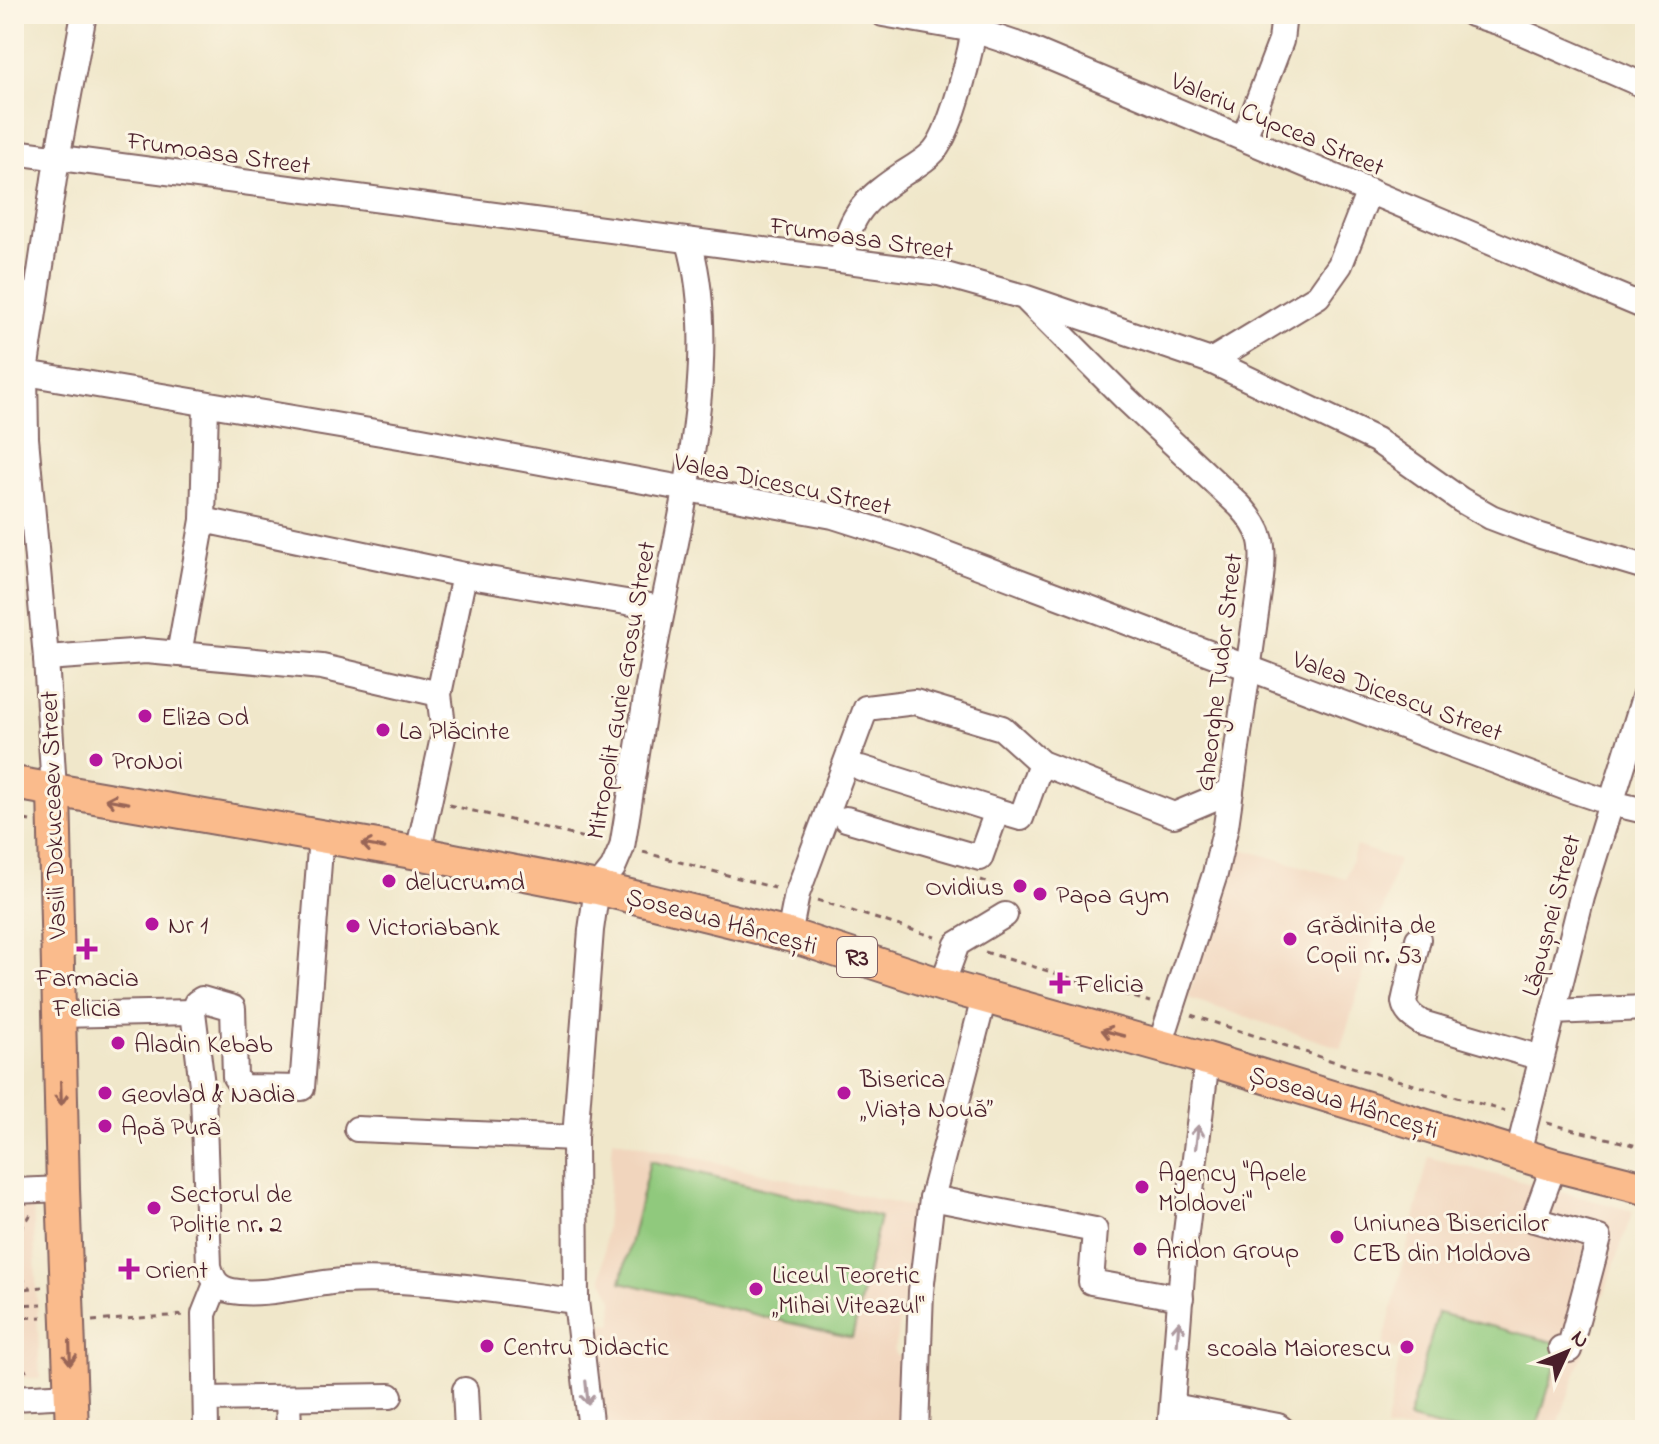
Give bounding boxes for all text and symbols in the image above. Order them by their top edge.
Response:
street label: Valeriu Cupcea Street [1163,63,1390,188]
street label: Frumoasa Street [124,123,313,187]
street label: Frumoasa Street [767,208,956,272]
street label: Valea Dicescu Street [669,444,895,528]
street label: Mitropolit Gurie Grosu Street [578,538,668,842]
street label: Gheorghe Tudor Street [1188,551,1254,793]
street label: Valea Dicescu Street [1286,642,1508,754]
street label: Vasili Dokuceaev Street [32,690,78,941]
place label: Eliza Od [161,700,249,738]
marker: Eliza Od [136,707,154,725]
place label: La Plăcinte [399,714,510,752]
marker: La Plăcinte [374,721,392,739]
place label: ProNoi [112,744,183,782]
marker: ProNoi [87,751,105,769]
one-way arrow [105,793,130,808]
street label: Lăpușnei Street [1513,830,1593,1001]
one-way arrow [361,837,387,852]
place label: delucru.md [405,865,525,903]
place label: Ovidius [925,870,1004,908]
marker: delucru.md [380,872,398,890]
marker: Ovidius [1011,877,1029,895]
place label: Papa Gym [1056,878,1169,916]
street label: Șoseaua Hâncești [622,879,821,967]
marker: Papa Gym [1031,885,1049,903]
place label: Nr 1 [168,908,208,946]
place label: Grădinița de Copii nr. 53 [1306,908,1436,976]
place label: Victoriabank [368,910,500,948]
marker: Nr 1 [143,915,161,933]
marker: Victoriabank [344,917,362,935]
marker: Grădinița de Copii nr. 53 [1281,930,1299,948]
road number: R3 [837,937,877,977]
marker: Farmacia Felicia [78,940,96,958]
place label: Farmacia Felicia [34,961,139,1029]
place label: Felicia [1075,967,1144,1005]
marker: Felicia [1051,974,1069,992]
one-way arrow [1101,1024,1127,1039]
place label: Aladin Kebab [134,1027,273,1065]
marker: Aladin Kebab [109,1034,127,1052]
street label: Șoseaua Hâncești [1244,1057,1443,1151]
place label: Biserica „Viața Nouă” [859,1062,993,1130]
place label: Geovlad & Nadia [121,1077,295,1115]
one-way arrow [53,1079,68,1106]
marker: Geovlad & Nadia [96,1084,114,1102]
marker: Biserica „Viața Nouă” [835,1084,853,1102]
place label: Apă Pură [121,1110,220,1148]
marker: Apă Pură [96,1117,114,1135]
one-way arrow [1190,1124,1205,1151]
place label: Agency "Apele Moldovei" [1158,1156,1307,1224]
place label: Sectorul de Poliție nr. 2 [170,1177,292,1245]
marker: Agency "Apele Moldovei" [1133,1178,1151,1196]
marker: Sectorul de Poliție nr. 2 [145,1199,163,1217]
place label: Uniunea Bisericilor CEB din Moldova [1353,1206,1550,1274]
marker: Uniunea Bisericilor CEB din Moldova [1328,1228,1346,1246]
place label: Aridon Group [1156,1233,1299,1271]
marker: Aridon Group [1131,1240,1149,1258]
place label: Orient [145,1253,208,1291]
place label: Liceul Teoretic „Mihai Viteazul“ [772,1258,925,1326]
marker: Orient [120,1260,138,1278]
marker: Liceul Teoretic „Mihai Viteazul“ [747,1280,765,1298]
north arrow [1527,1312,1607,1392]
one-way arrow [1171,1320,1186,1347]
text: N [1563,1324,1596,1357]
place label: Centru Didactic [503,1330,669,1368]
place label: scoala Maiorescu [1206,1331,1391,1369]
marker: Centru Didactic [478,1337,496,1355]
marker: scoala Maiorescu [1398,1338,1416,1356]
one-way arrow [62,1339,77,1366]
one-way arrow [579,1379,594,1406]

